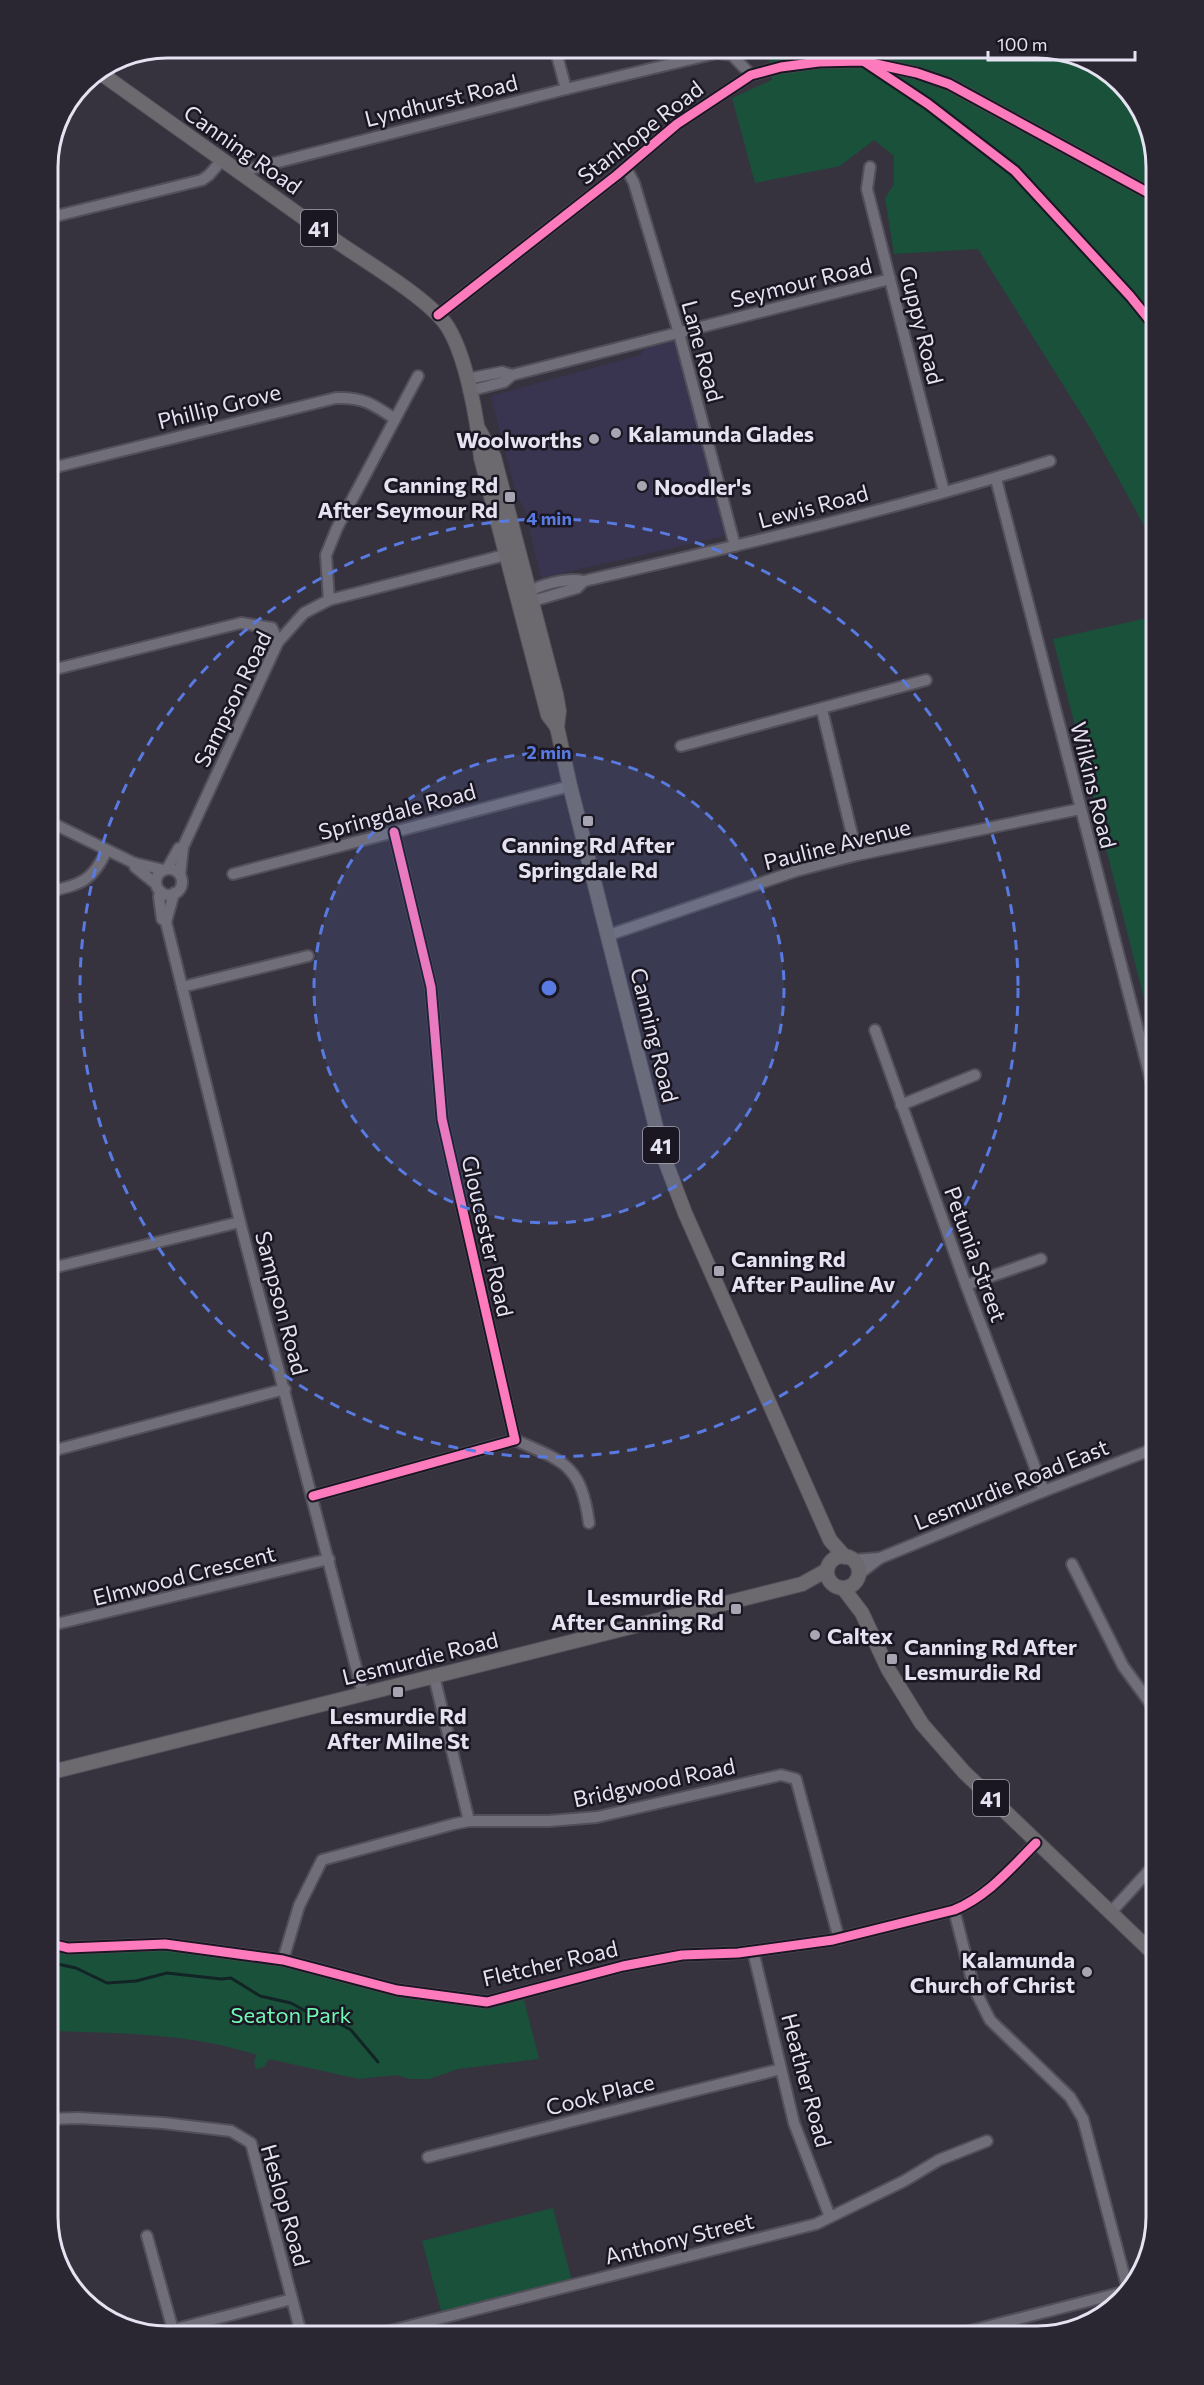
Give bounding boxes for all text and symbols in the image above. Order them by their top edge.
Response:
scale bar [988,24,1135,62]
text: 100 m [997,33,1047,55]
street label: Lyndhurst Road [362,68,520,132]
street label: Stanhope Road [572,75,708,189]
street label: Canning Road [179,98,307,200]
road number: 41 [301,210,337,246]
street label: Seymour Road [728,251,874,313]
street label: Guppy Road [894,263,950,387]
street label: Lane Road [677,297,729,405]
street label: Phillip Grove [155,378,283,434]
place label: Kalamunda Glades [628,420,814,447]
place label: Woolworths [456,426,582,453]
marker: Kalamunda Glades [609,426,623,440]
marker: Woolworths [587,432,601,446]
place label: Canning Rd After Seymour Rd [318,471,498,523]
place label: Noodler's [654,473,752,500]
street label: Lewis Road [755,478,871,534]
marker: Noodler's [635,479,649,493]
marker: Canning Rd After Seymour Rd [503,490,517,504]
text: 4 min [526,507,572,529]
street label: Sampson Road [187,627,277,771]
street label: Wilkins Road [1065,719,1123,851]
text: 2 min [527,741,571,763]
street label: Springdale Road [315,777,479,845]
street label: Pauline Avenue [761,813,913,875]
marker: Canning Rd After Springdale Rd [581,814,595,828]
place label: Canning Rd After Springdale Rd [502,831,674,883]
street label: Canning Road [625,965,685,1105]
centre of rings [539,978,559,998]
road number: 41 [643,1127,679,1163]
street label: Gloucester Road [456,1153,520,1319]
street label: Petunia Street [939,1183,1013,1325]
street label: Sampson Road [250,1228,314,1378]
place label: Canning Rd After Pauline Av [731,1245,895,1297]
marker: Canning Rd After Pauline Av [712,1264,726,1278]
street label: Lesmurdie Road East [910,1433,1112,1535]
street label: Elmwood Crescent [90,1539,278,1611]
place label: Lesmurdie Rd After Canning Rd [551,1583,724,1635]
marker: Lesmurdie Rd After Canning Rd [729,1602,743,1616]
place label: Caltex [827,1622,893,1649]
street label: Lesmurdie Road [339,1626,501,1690]
marker: Caltex [808,1628,822,1642]
place label: Canning Rd After Lesmurdie Rd [904,1633,1077,1685]
marker: Canning Rd After Lesmurdie Rd [885,1652,899,1666]
marker: Lesmurdie Rd After Milne St [391,1685,405,1699]
place label: Lesmurdie Rd After Milne St [327,1702,469,1754]
street label: Bridgwood Road [570,1752,738,1812]
road number: 41 [973,1780,1009,1816]
street label: Fletcher Road [480,1934,620,1992]
place label: Kalamunda Church of Christ [910,1946,1075,1998]
marker: Kalamunda Church of Christ [1080,1965,1094,1979]
park label: Seaton Park [231,2001,351,2028]
street label: Heather Road [776,2010,838,2150]
street label: Cook Place [543,2067,657,2121]
street label: Heslop Road [256,2141,316,2269]
street label: Anthony Street [602,2206,756,2270]

